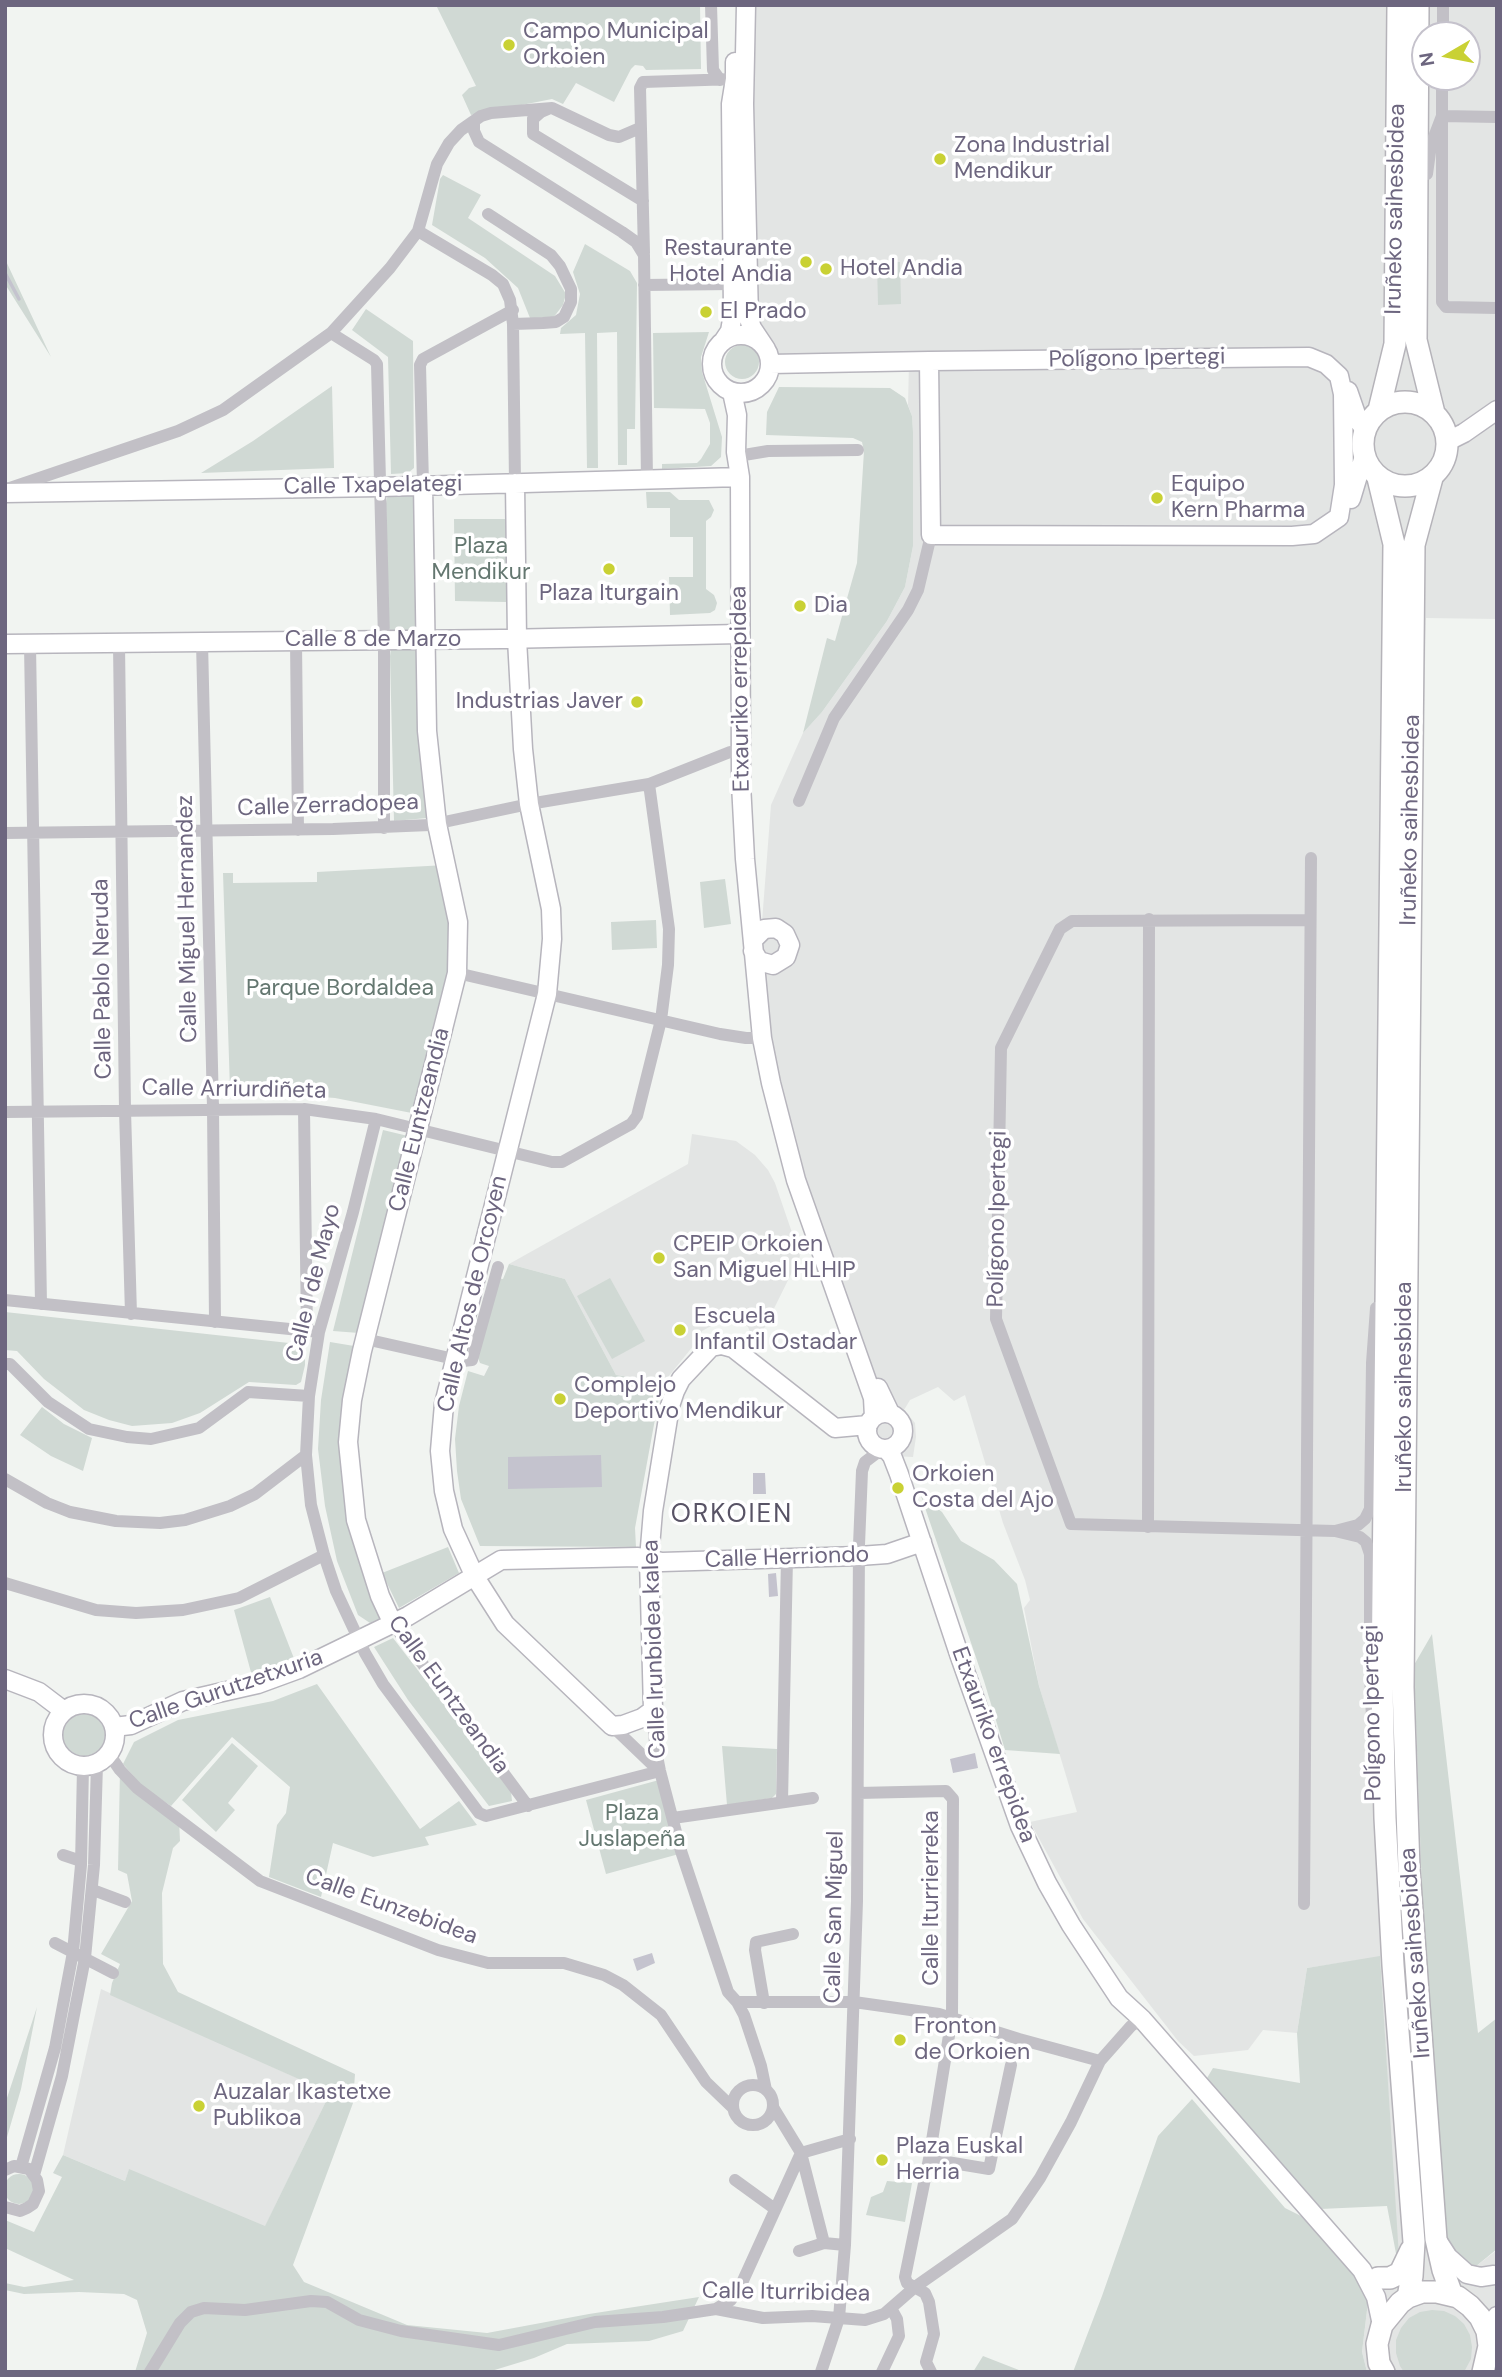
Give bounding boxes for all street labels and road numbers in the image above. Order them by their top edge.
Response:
street label: Iruñeko saihesbidea [1380,103,1412,315]
street label: Polígono Ipertegi [1048,344,1226,374]
street label: Calle Txapelategi [283,471,463,501]
street label: Etxauriko errepidea [725,586,757,792]
street label: Calle 8 de Marzo [285,626,461,654]
street label: Iruñeko saihesbidea [1395,714,1427,926]
street label: Calle Zerradopea [237,789,419,823]
street label: Calle Miguel Hernandez [172,795,204,1043]
street label: Calle Pablo Neruda [87,878,119,1080]
street label: Calle Euntzeandia [384,1025,456,1215]
street label: Calle Arriurdiñeta [141,1075,327,1105]
street label: Polígono Ipertegi [983,1130,1013,1308]
street label: Calle Altos de Orcoyen [432,1173,514,1415]
street label: Calle 1 de Mayo [281,1201,347,1365]
street label: Iruñeko saihesbidea [1391,1281,1419,1493]
street label: Calle Irunbidea kalea [637,1539,673,1759]
street label: Calle Herriondo [704,1541,870,1575]
street label: Calle Euntzeandia [381,1611,515,1779]
street label: Polígono Ipertegi [1358,1624,1388,1802]
street label: Etxauriko errepidea [945,1643,1041,1847]
street label: Calle Gurutzetxuria [125,1644,327,1736]
street label: Calle Iturrierreka [918,1810,946,1986]
street label: Calle San Miguel [820,1830,850,2004]
street label: Iruñeko saihesbidea [1395,1847,1437,2059]
street label: Calle Eunzebidea [301,1863,481,1951]
street label: Calle Iturribidea [702,2278,870,2308]

